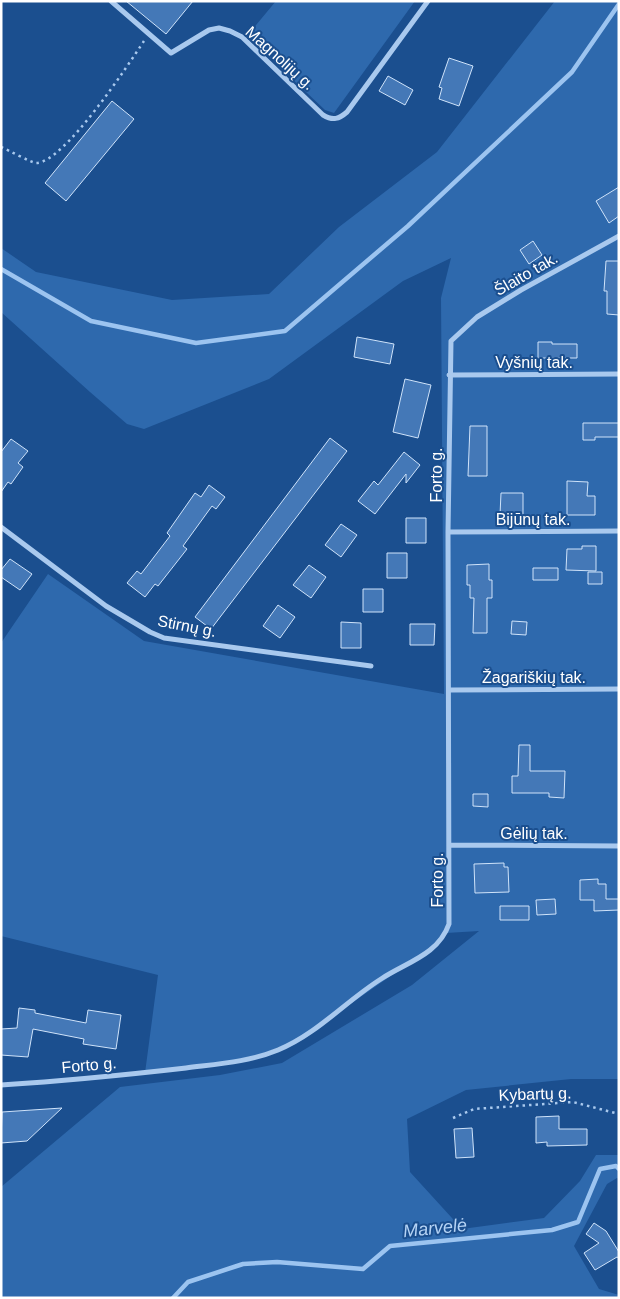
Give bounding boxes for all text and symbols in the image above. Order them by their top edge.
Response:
street label: Magnolijų g. [242,23,318,93]
street label: Šlaito tak. [491,248,561,299]
street label: Vyšnių tak. [495,354,573,371]
street label: Forto g. [428,447,445,503]
street label: Bijūnų tak. [496,511,570,528]
street label: Stirnų g. [156,612,218,640]
street label: Žagariškių tak. [482,668,586,686]
street label: Gėlių tak. [500,825,568,842]
street label: Forto g. [429,852,446,908]
street label: Forto g. [61,1054,117,1076]
street label: Kybartų g. [498,1084,572,1104]
water label: Marvelė [402,1215,468,1241]

